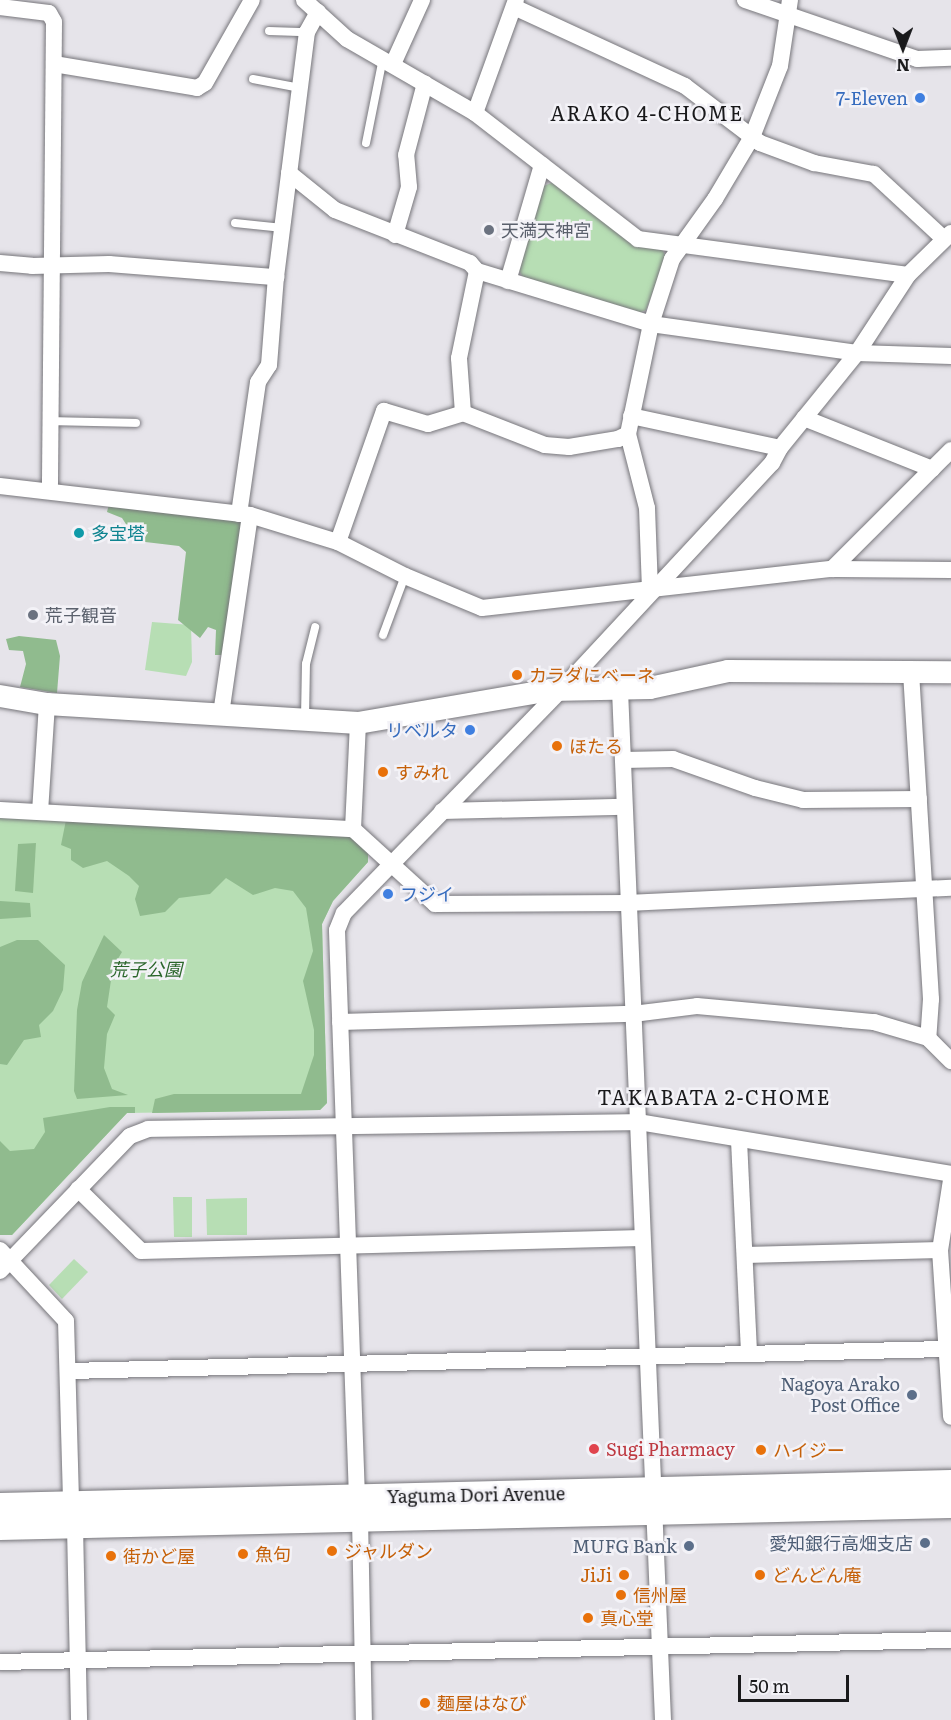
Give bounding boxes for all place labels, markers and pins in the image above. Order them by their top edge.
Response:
place label: 7-Eleven [836,87,908,109]
marker: 7-Eleven [913,91,927,105]
place label: 天満天神宮 [501,219,591,241]
marker: 天満天神宮 [482,223,496,237]
place label: 多宝塔 [91,522,145,544]
marker: 多宝塔 [72,526,86,540]
place label: 荒子観音 [45,604,117,626]
marker: 荒子観音 [26,608,40,622]
place label: カラダにベーネ [529,664,655,686]
marker: カラダにベーネ [510,668,524,682]
place label: リベルタ [386,719,458,741]
marker: リベルタ [463,723,477,737]
place label: ほたる [569,735,623,757]
marker: ほたる [550,739,564,753]
place label: すみれ [395,761,449,783]
marker: すみれ [376,765,390,779]
place label: フジイ [400,883,454,905]
marker: フジイ [381,887,395,901]
place label: Nagoya Arako Post Office [780,1374,900,1416]
marker: Nagoya Arako Post Office [905,1388,919,1402]
place label: Sugi Pharmacy [606,1438,735,1460]
place label: ハイジー [773,1439,845,1461]
marker: Sugi Pharmacy [587,1442,601,1456]
marker: ハイジー [754,1443,768,1457]
place label: 愛知銀行高畑支店 [769,1532,913,1554]
place label: MUFG Bank [572,1535,677,1557]
marker: 愛知銀行高畑支店 [918,1536,932,1550]
marker: MUFG Bank [682,1539,696,1553]
place label: ジャルダン [344,1540,434,1562]
place label: 魚句 [255,1543,291,1565]
marker: ジャルダン [325,1544,339,1558]
place label: 街かど屋 [123,1545,195,1567]
marker: 魚句 [236,1547,250,1561]
marker: 街かど屋 [104,1549,118,1563]
place label: JiJi [580,1564,612,1586]
place label: どんどん庵 [772,1564,862,1586]
marker: JiJi [617,1568,631,1582]
marker: どんどん庵 [753,1568,767,1582]
place label: 信州屋 [633,1584,687,1606]
marker: 信州屋 [614,1588,628,1602]
place label: 真心堂 [600,1607,654,1629]
marker: 真心堂 [581,1611,595,1625]
place label: 麺屋はなび [437,1692,527,1714]
marker: 麺屋はなび [418,1696,432,1710]

